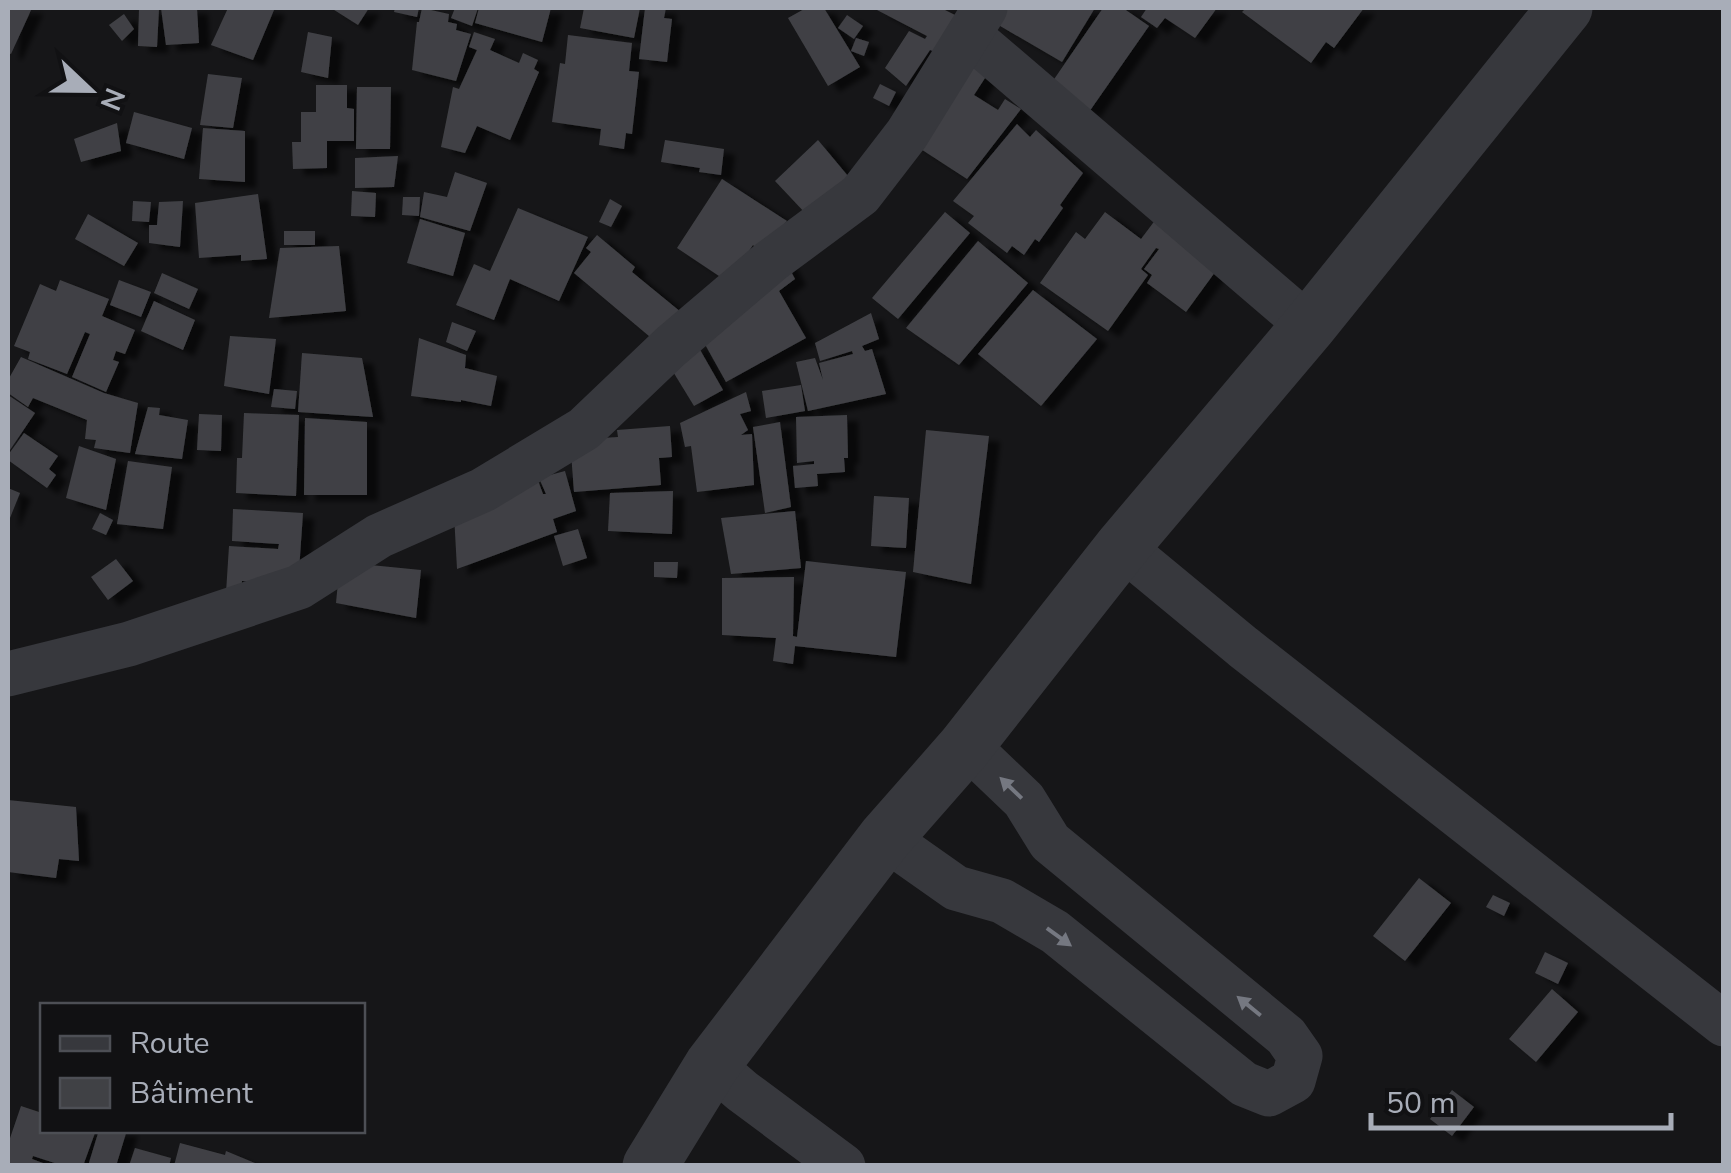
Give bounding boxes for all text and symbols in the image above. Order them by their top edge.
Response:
north arrow [40,40,140,140]
text: N [91,82,134,116]
one-way arrow [999,777,1023,800]
one-way arrow [1046,927,1072,946]
one-way arrow [1237,996,1262,1017]
legend [40,1003,365,1133]
text: Route [130,1023,210,1064]
scale bar [1371,1068,1671,1130]
text: Bâtiment [130,1073,253,1114]
text: 50 m [1386,1083,1455,1124]

